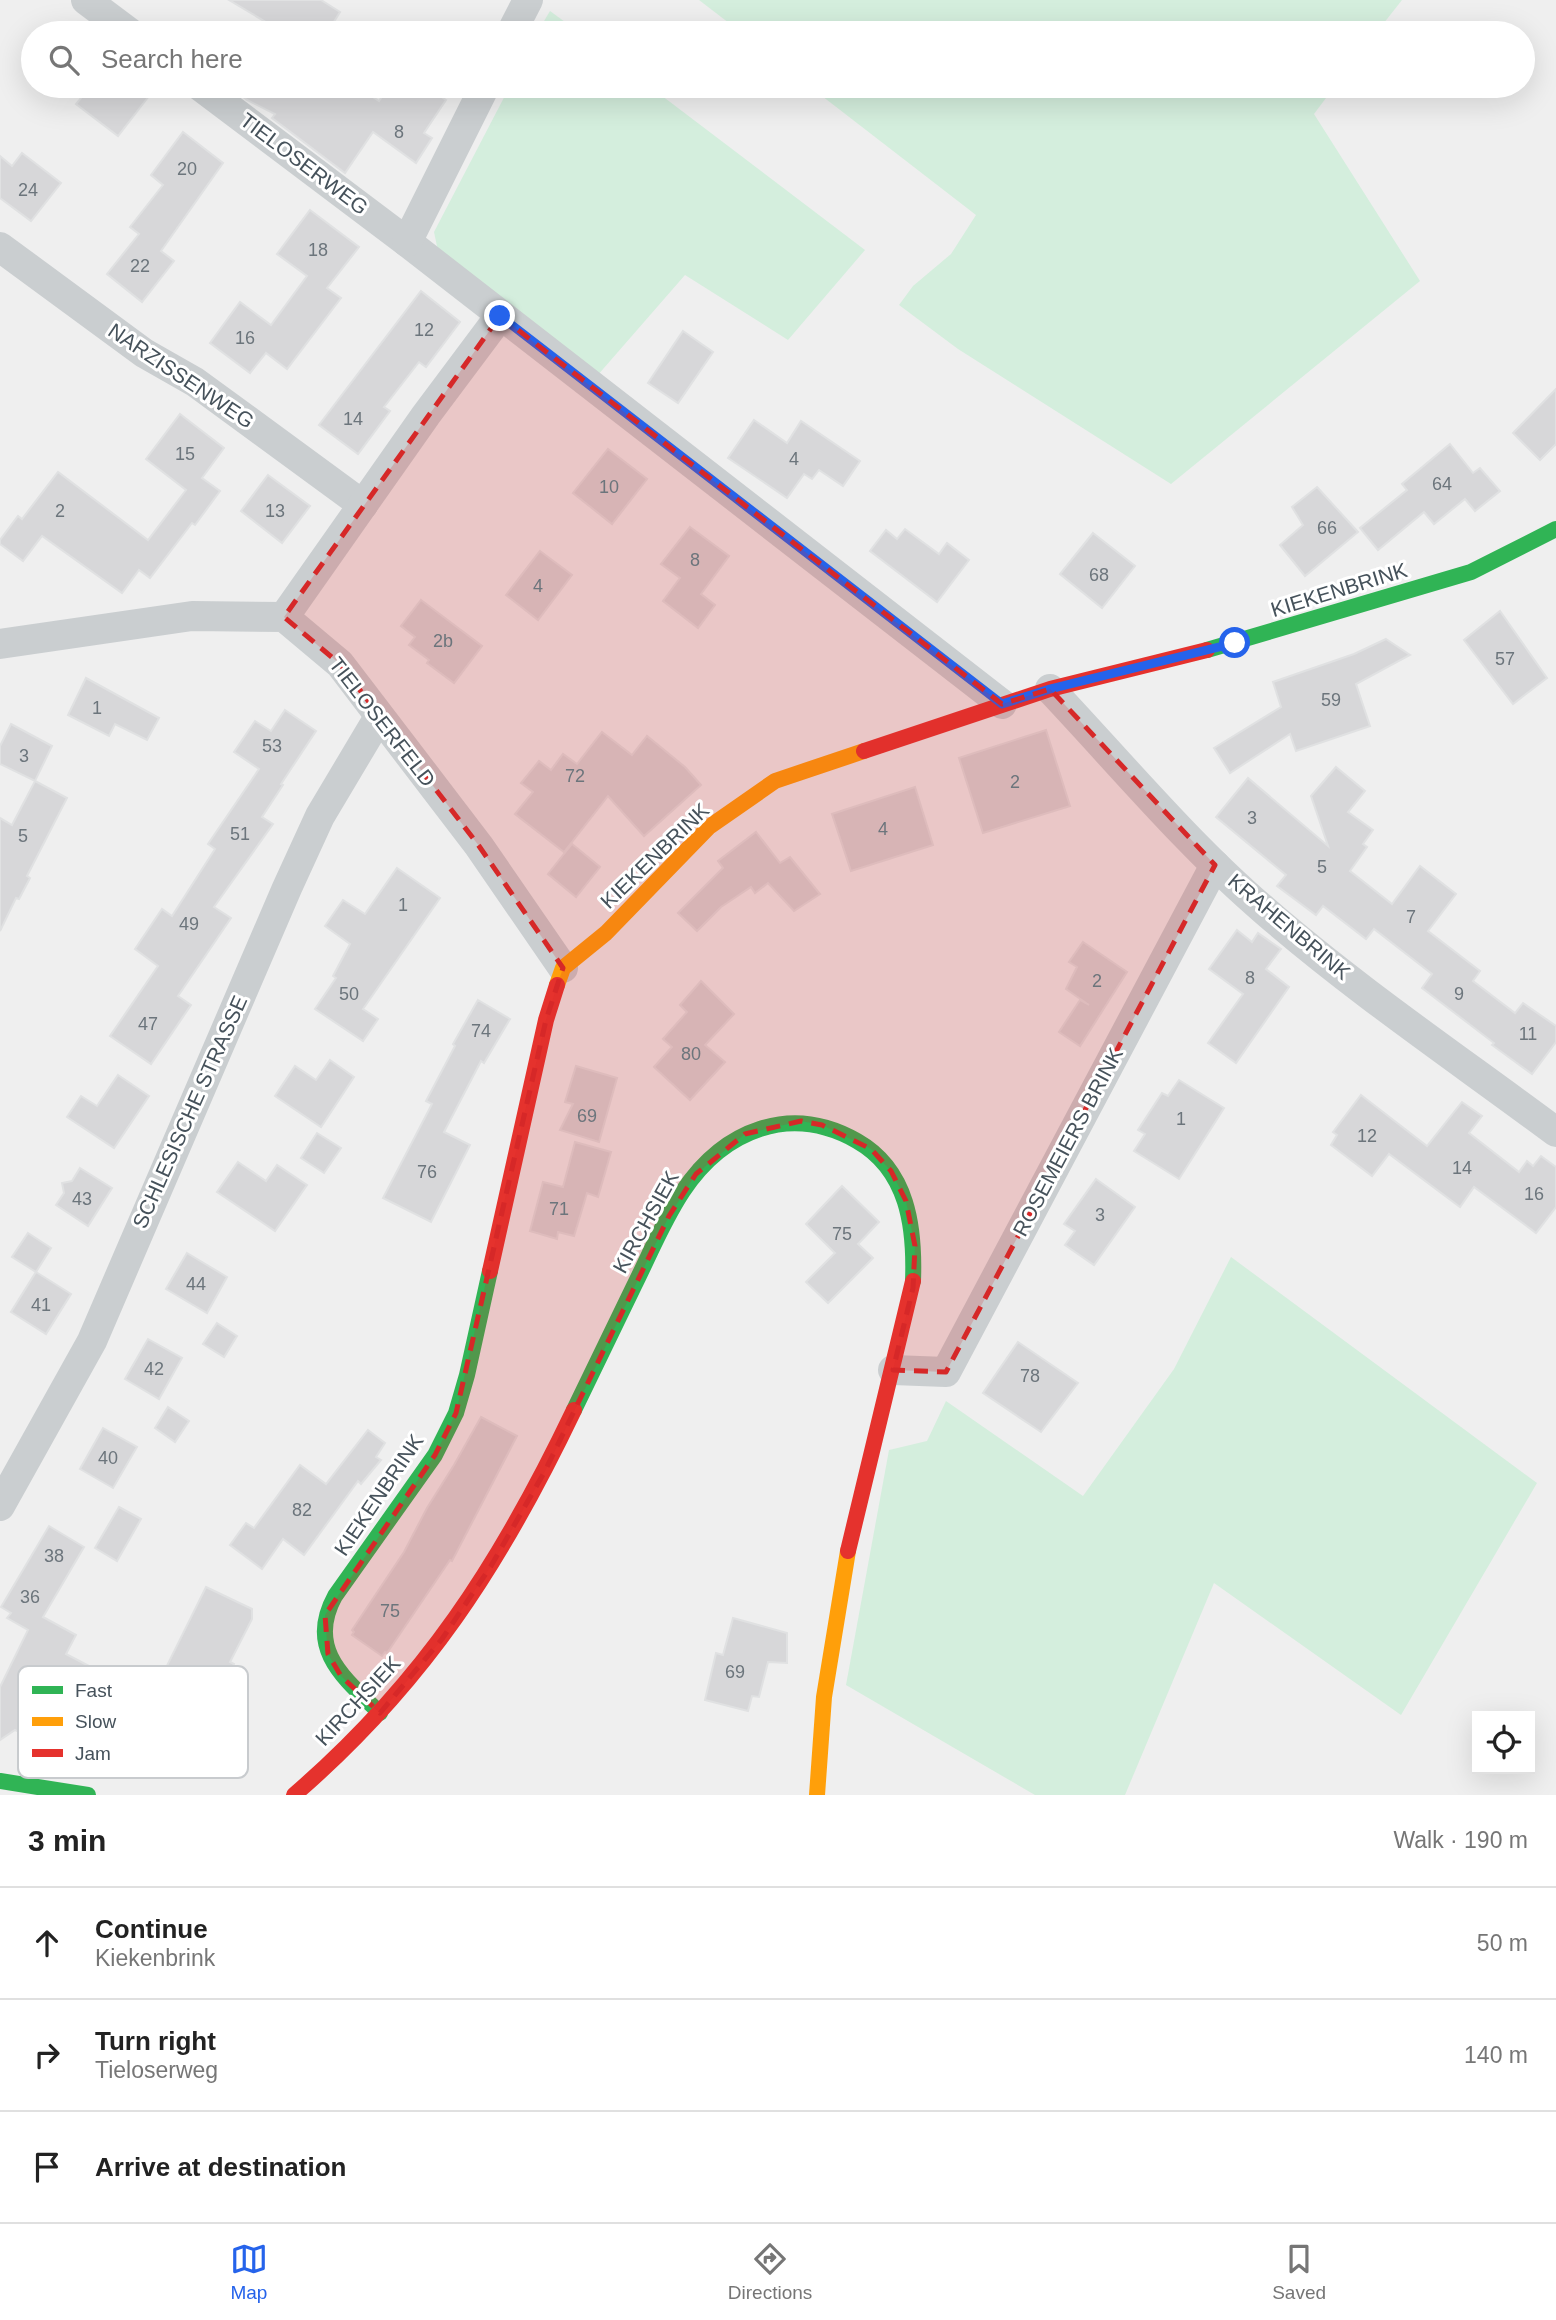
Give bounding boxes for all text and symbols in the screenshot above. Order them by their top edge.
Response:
search box [21,21,1535,98]
icon: search [45,41,83,79]
text: Search here [101,44,243,74]
street label: TIELOSERWEG [236,108,373,219]
house number: 8 [394,122,404,142]
house number: 20 [177,159,197,179]
house number: 24 [18,180,38,200]
house number: 18 [308,240,328,260]
house number: 22 [130,256,150,276]
route end [484,300,515,331]
street label: NARZISSENWEG [104,318,258,433]
house number: 12 [414,320,434,340]
house number: 16 [235,328,255,348]
house number: 14 [343,409,363,429]
house number: 15 [175,444,195,464]
house number: 4 [789,449,799,469]
house number: 64 [1432,474,1452,494]
house number: 10 [599,477,619,497]
house number: 2 [55,501,65,521]
house number: 13 [265,501,285,521]
house number: 66 [1317,518,1337,538]
house number: 8 [690,550,700,570]
street label: KIEKENBRINK [1268,558,1410,621]
house number: 68 [1089,565,1109,585]
house number: 4 [533,576,543,596]
route start [1219,627,1250,658]
house number: 2b [433,631,453,651]
house number: 57 [1495,649,1515,669]
street label: TIELOSERFELD [325,653,440,791]
house number: 59 [1321,690,1341,710]
house number: 1 [92,698,102,718]
house number: 53 [262,736,282,756]
house number: 3 [19,746,29,766]
house number: 72 [565,766,585,786]
house number: 2 [1010,772,1020,792]
street label: KIEKENBRINK [596,798,713,913]
house number: 3 [1247,808,1257,828]
house number: 4 [878,819,888,839]
house number: 51 [230,824,250,844]
house number: 5 [18,826,28,846]
house number: 5 [1317,857,1327,877]
street label: KRAHENBRINK [1224,869,1355,984]
house number: 1 [398,895,408,915]
house number: 7 [1406,907,1416,927]
house number: 49 [179,914,199,934]
house number: 8 [1245,968,1255,988]
house number: 2 [1092,971,1102,991]
house number: 50 [339,984,359,1004]
house number: 9 [1454,984,1464,1004]
street label: SCHLESISCHE STRASSE [128,992,251,1232]
house number: 47 [138,1014,158,1034]
house number: 74 [471,1021,491,1041]
house number: 11 [1519,1024,1537,1044]
house number: 80 [681,1044,701,1064]
street label: ROSEMEIERS BRINK [1008,1044,1127,1240]
house number: 69 [577,1106,597,1126]
house number: 1 [1176,1109,1186,1129]
house number: 12 [1357,1126,1377,1146]
house number: 14 [1452,1158,1472,1178]
house number: 76 [417,1162,437,1182]
street label: KIRCHSIEK [608,1167,683,1277]
house number: 16 [1524,1184,1544,1204]
house number: 43 [72,1189,92,1209]
house number: 71 [549,1199,569,1219]
house number: 3 [1095,1205,1105,1225]
house number: 75 [832,1224,852,1244]
house number: 44 [186,1274,206,1294]
house number: 41 [31,1295,51,1315]
house number: 42 [144,1359,164,1379]
house number: 78 [1020,1366,1040,1386]
street label: KIEKENBRINK [330,1430,428,1560]
house number: 40 [98,1448,118,1468]
house number: 82 [292,1500,312,1520]
house number: 38 [44,1546,64,1566]
house number: 36 [20,1587,40,1607]
house number: 75 [380,1601,400,1621]
street label: KIRCHSIEK [311,1651,405,1750]
house number: 69 [725,1662,745,1682]
legend [18,1666,248,1778]
text: Fast [75,1680,113,1701]
text: Slow [75,1711,116,1732]
map controls [1472,1711,1535,1774]
button: locate [1472,1711,1535,1774]
text: Jam [75,1743,111,1764]
text: 3 min [28,1824,106,1857]
text: Walk · 190 m [1393,1827,1528,1853]
text: Continue [95,1914,208,1944]
icon: ahead [28,1924,66,1962]
text: 50 m [1477,1930,1528,1956]
text: Kiekenbrink [95,1945,215,1971]
text: Turn right [95,2026,216,2056]
icon: right [28,2036,66,2074]
text: 140 m [1464,2042,1528,2068]
text: Tieloserweg [95,2057,218,2083]
icon: arrive [28,2148,66,2186]
text: Arrive at destination [95,2152,346,2182]
tab: Map [230,2240,268,2304]
tab: Directions [728,2240,812,2304]
tab: Saved [1272,2240,1326,2304]

